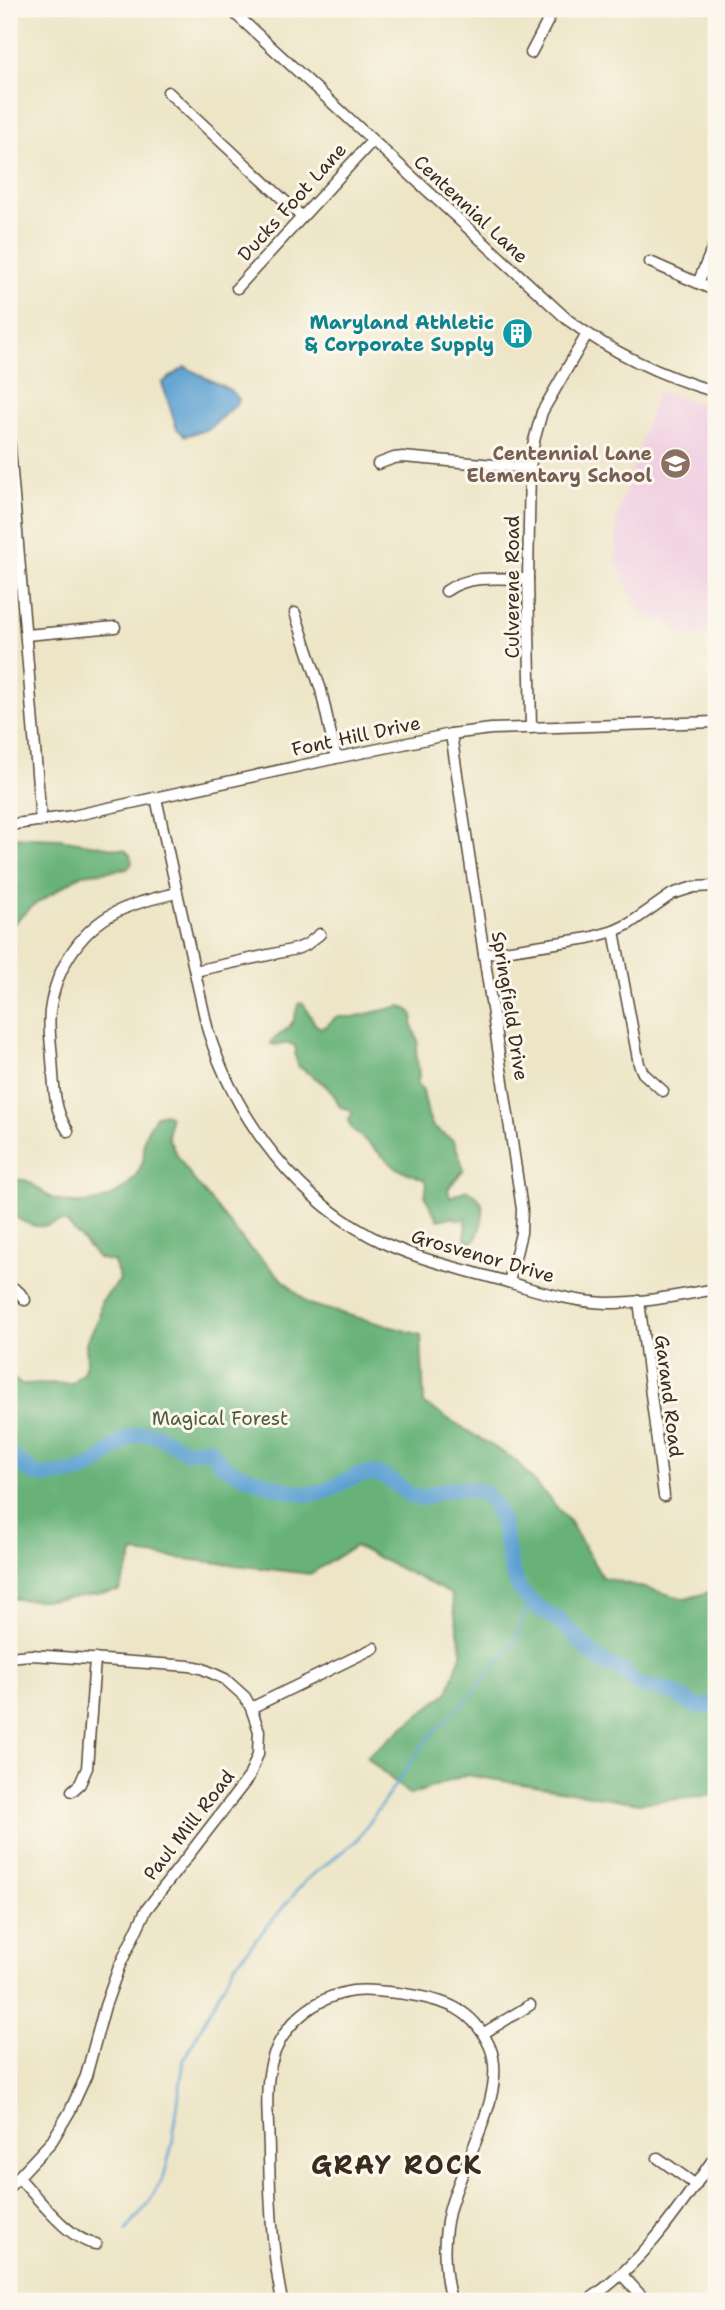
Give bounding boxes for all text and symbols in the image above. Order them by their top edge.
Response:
street label: Ducks Foot Lane [232,137,352,267]
street label: Centennial Lane [408,149,534,269]
place label: Maryland Athletic & Corporate Supply [305,310,494,357]
building icon: Maryland Athletic & Corporate Supply [500,316,534,350]
place label: Centennial Lane Elementary School [466,441,652,488]
school or university icon: Centennial Lane Elementary School [658,447,692,481]
street label: Culverene Road [500,516,525,658]
street label: Font Hill Drive [289,710,423,762]
street label: Springfield Drive [486,930,534,1082]
street label: Grosvenor Drive [408,1224,558,1288]
street label: Garand Road [649,1333,689,1459]
park label: Magical Forest [152,1406,288,1431]
street label: Paul Mill Road [138,1764,240,1886]
district label: GRAY ROCK [311,2147,483,2182]

